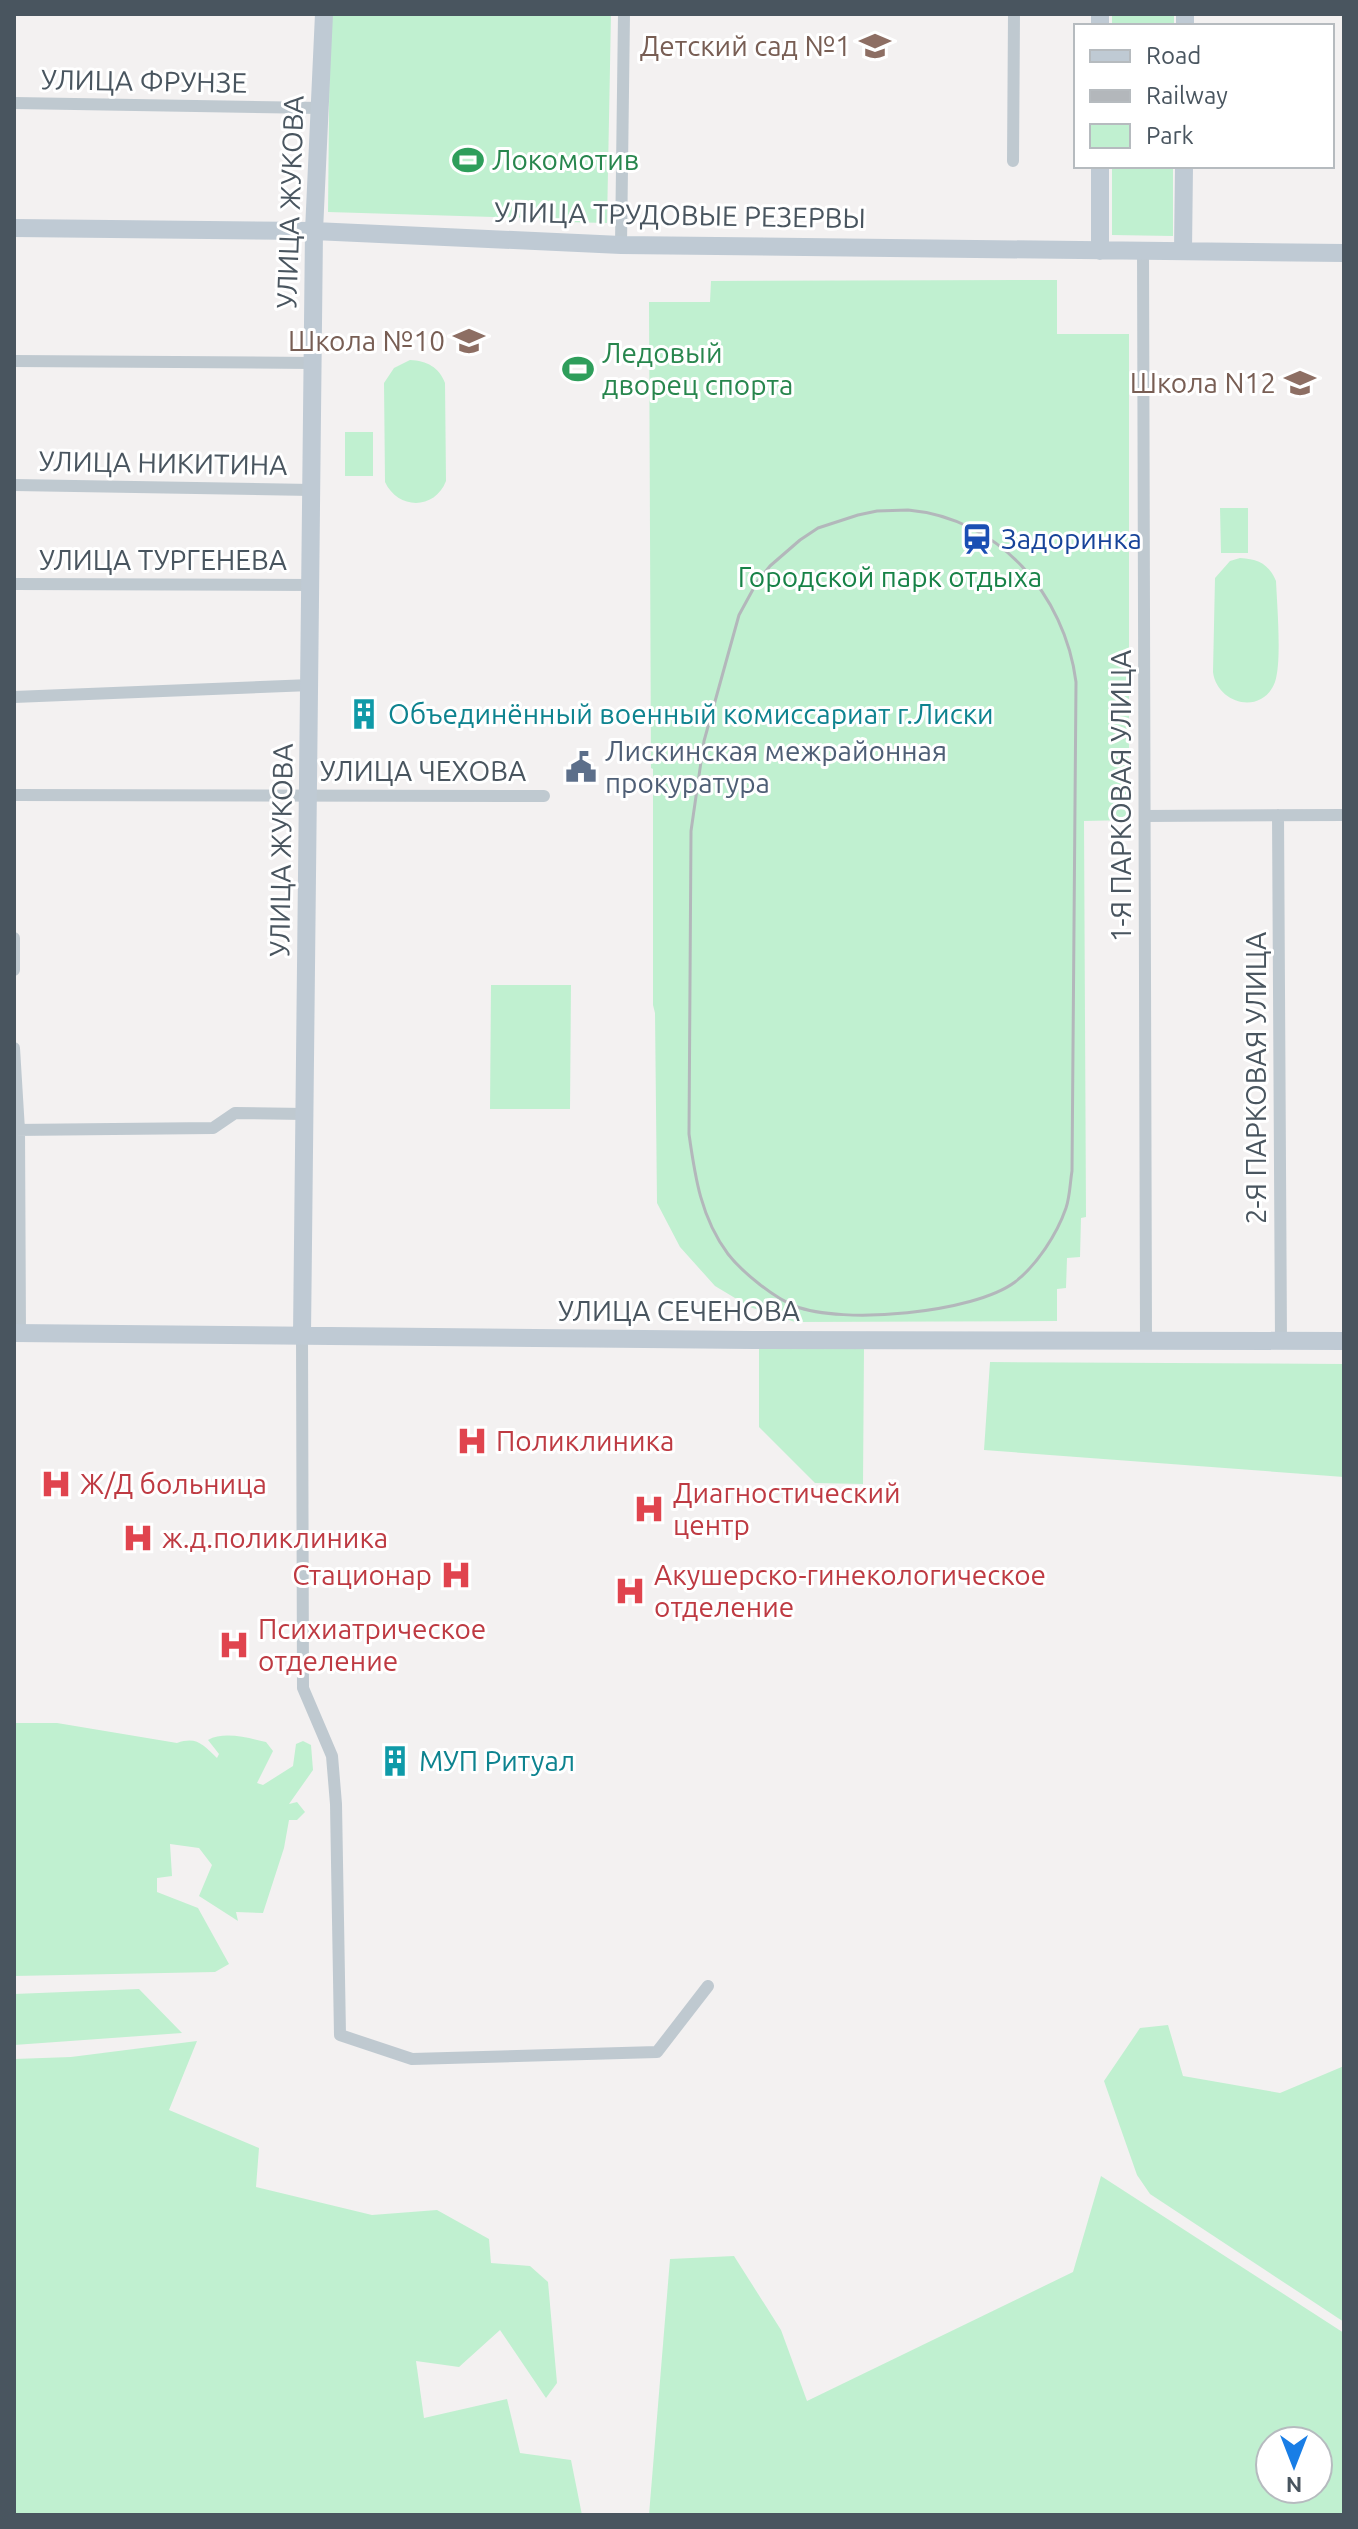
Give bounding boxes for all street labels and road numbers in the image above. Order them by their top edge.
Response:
street label: УЛИЦА ФРУНЗЕ [41,63,247,98]
street label: УЛИЦА ЖУКОВА [270,95,309,309]
street label: УЛИЦА ТРУДОВЫЕ РЕЗЕРВЫ [494,196,866,233]
street label: УЛИЦА НИКИТИНА [38,445,288,480]
street label: УЛИЦА ТУРГЕНЕВА [39,544,287,575]
street label: 1-Я ПАРКОВАЯ УЛИЦА [1105,650,1136,942]
street label: УЛИЦА ЖУКОВА [263,743,298,957]
street label: УЛИЦА ЧЕХОВА [320,755,526,786]
street label: 2-Я ПАРКОВАЯ УЛИЦА [1240,932,1271,1224]
street label: УЛИЦА СЕЧЕНОВА [558,1295,800,1326]

